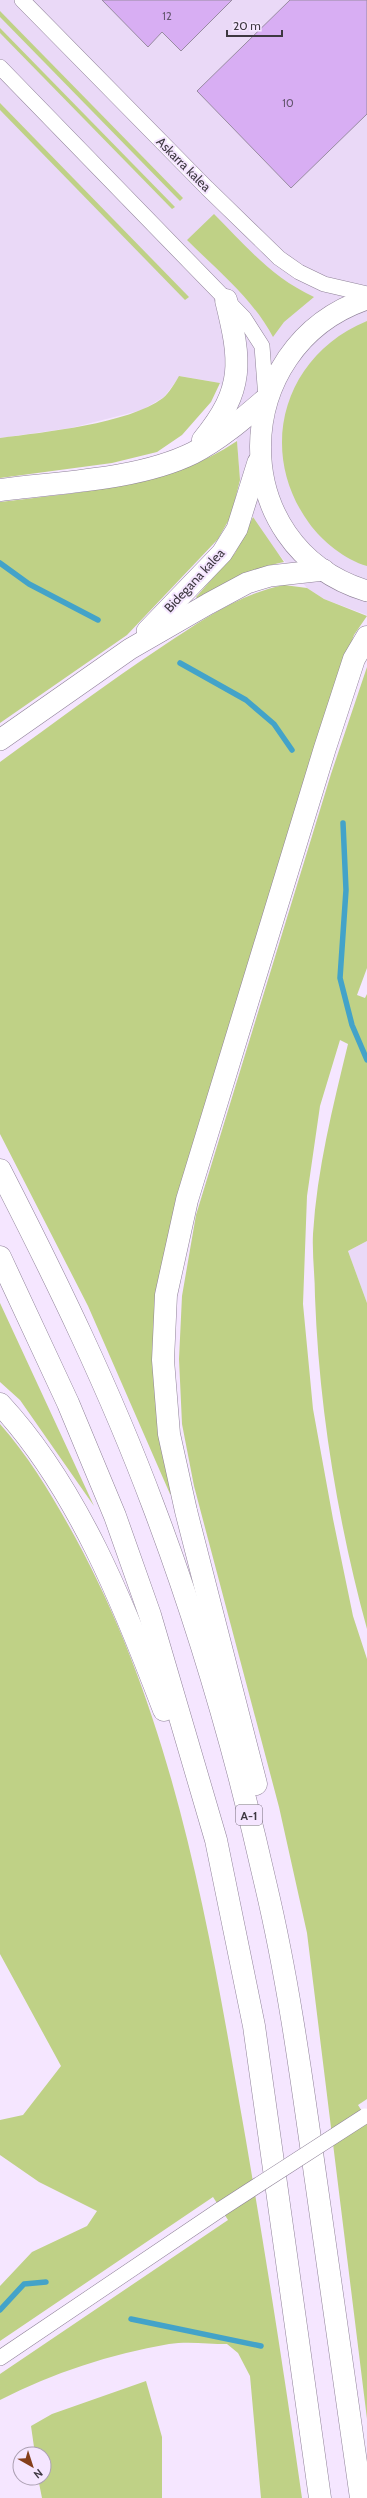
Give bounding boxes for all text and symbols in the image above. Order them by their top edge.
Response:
house number: 12 [162,9,172,23]
scale bar [227,12,282,38]
text: 20 m [233,18,261,33]
house number: 10 [282,96,294,110]
street label: Askarra kalea [153,133,215,195]
street label: Bidegana kalea [160,544,228,615]
road number: A-1 [236,1805,262,1825]
north arrow [12,2446,52,2486]
text: N [31,2466,46,2482]

